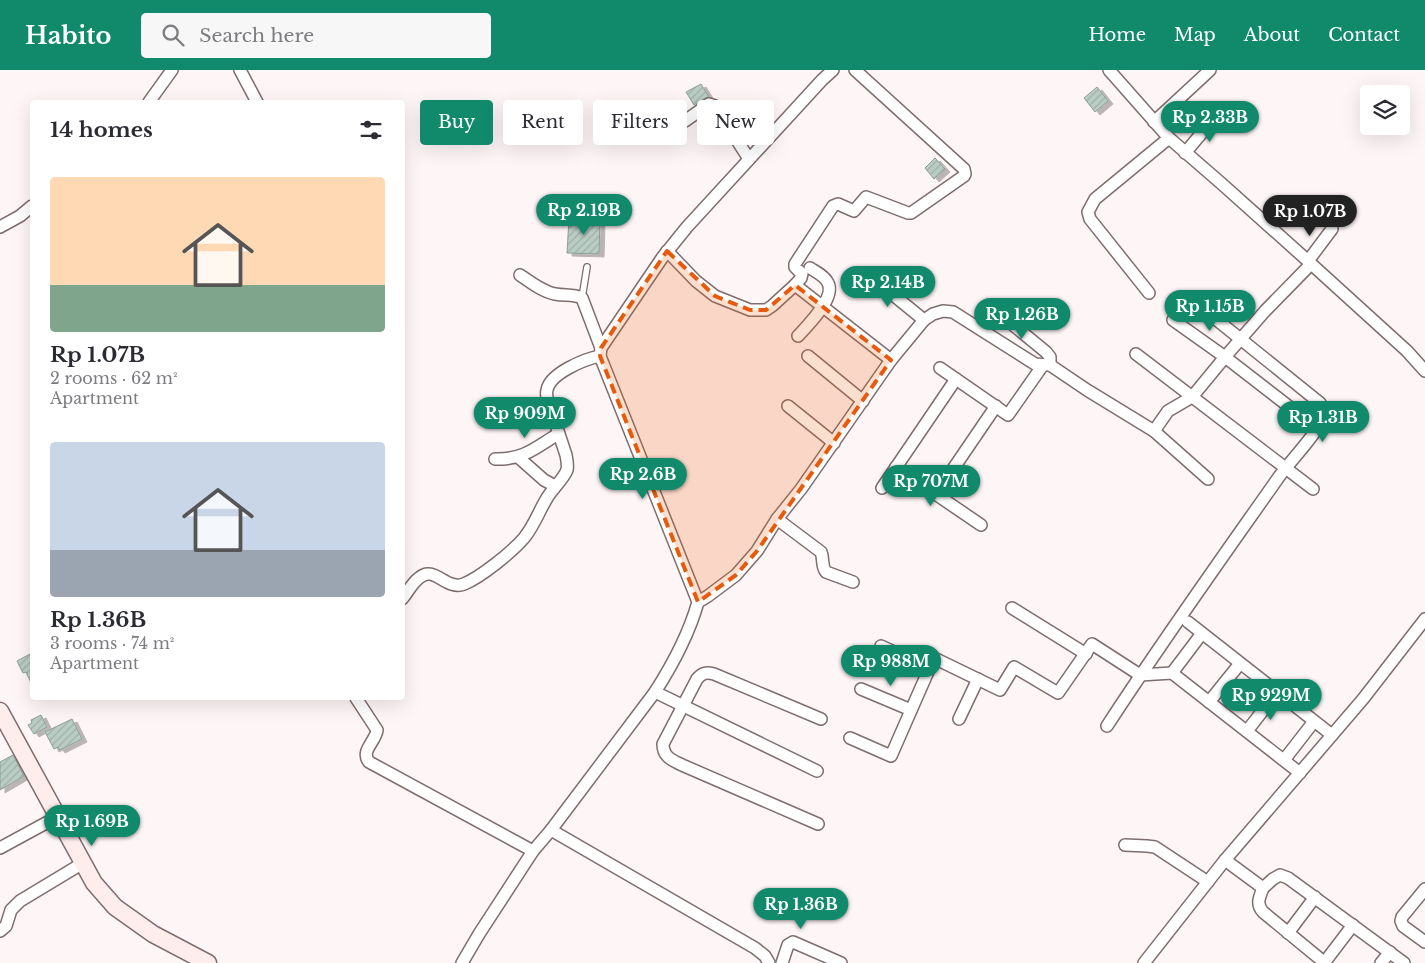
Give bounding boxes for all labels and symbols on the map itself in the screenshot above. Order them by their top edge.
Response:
pin: Rp 2.33B [1158,100,1262,143]
pin: Rp 2.19B [532,194,636,236]
pin: Rp 1.07B [1258,194,1362,237]
pin: Rp 2.14B [836,266,940,308]
pin: Rp 1.15B [1158,290,1262,332]
pin: Rp 1.26B [970,298,1074,340]
pin: Rp 909M [479,396,571,439]
pin: Rp 1.31B [1271,400,1375,443]
pin: Rp 2.6B [597,458,689,500]
pin: Rp 707M [885,464,977,507]
pin: Rp 988M [845,644,937,687]
pin: Rp 929M [1225,678,1317,721]
pin: Rp 1.69B [40,804,144,847]
pin: Rp 1.36B [749,888,853,930]

